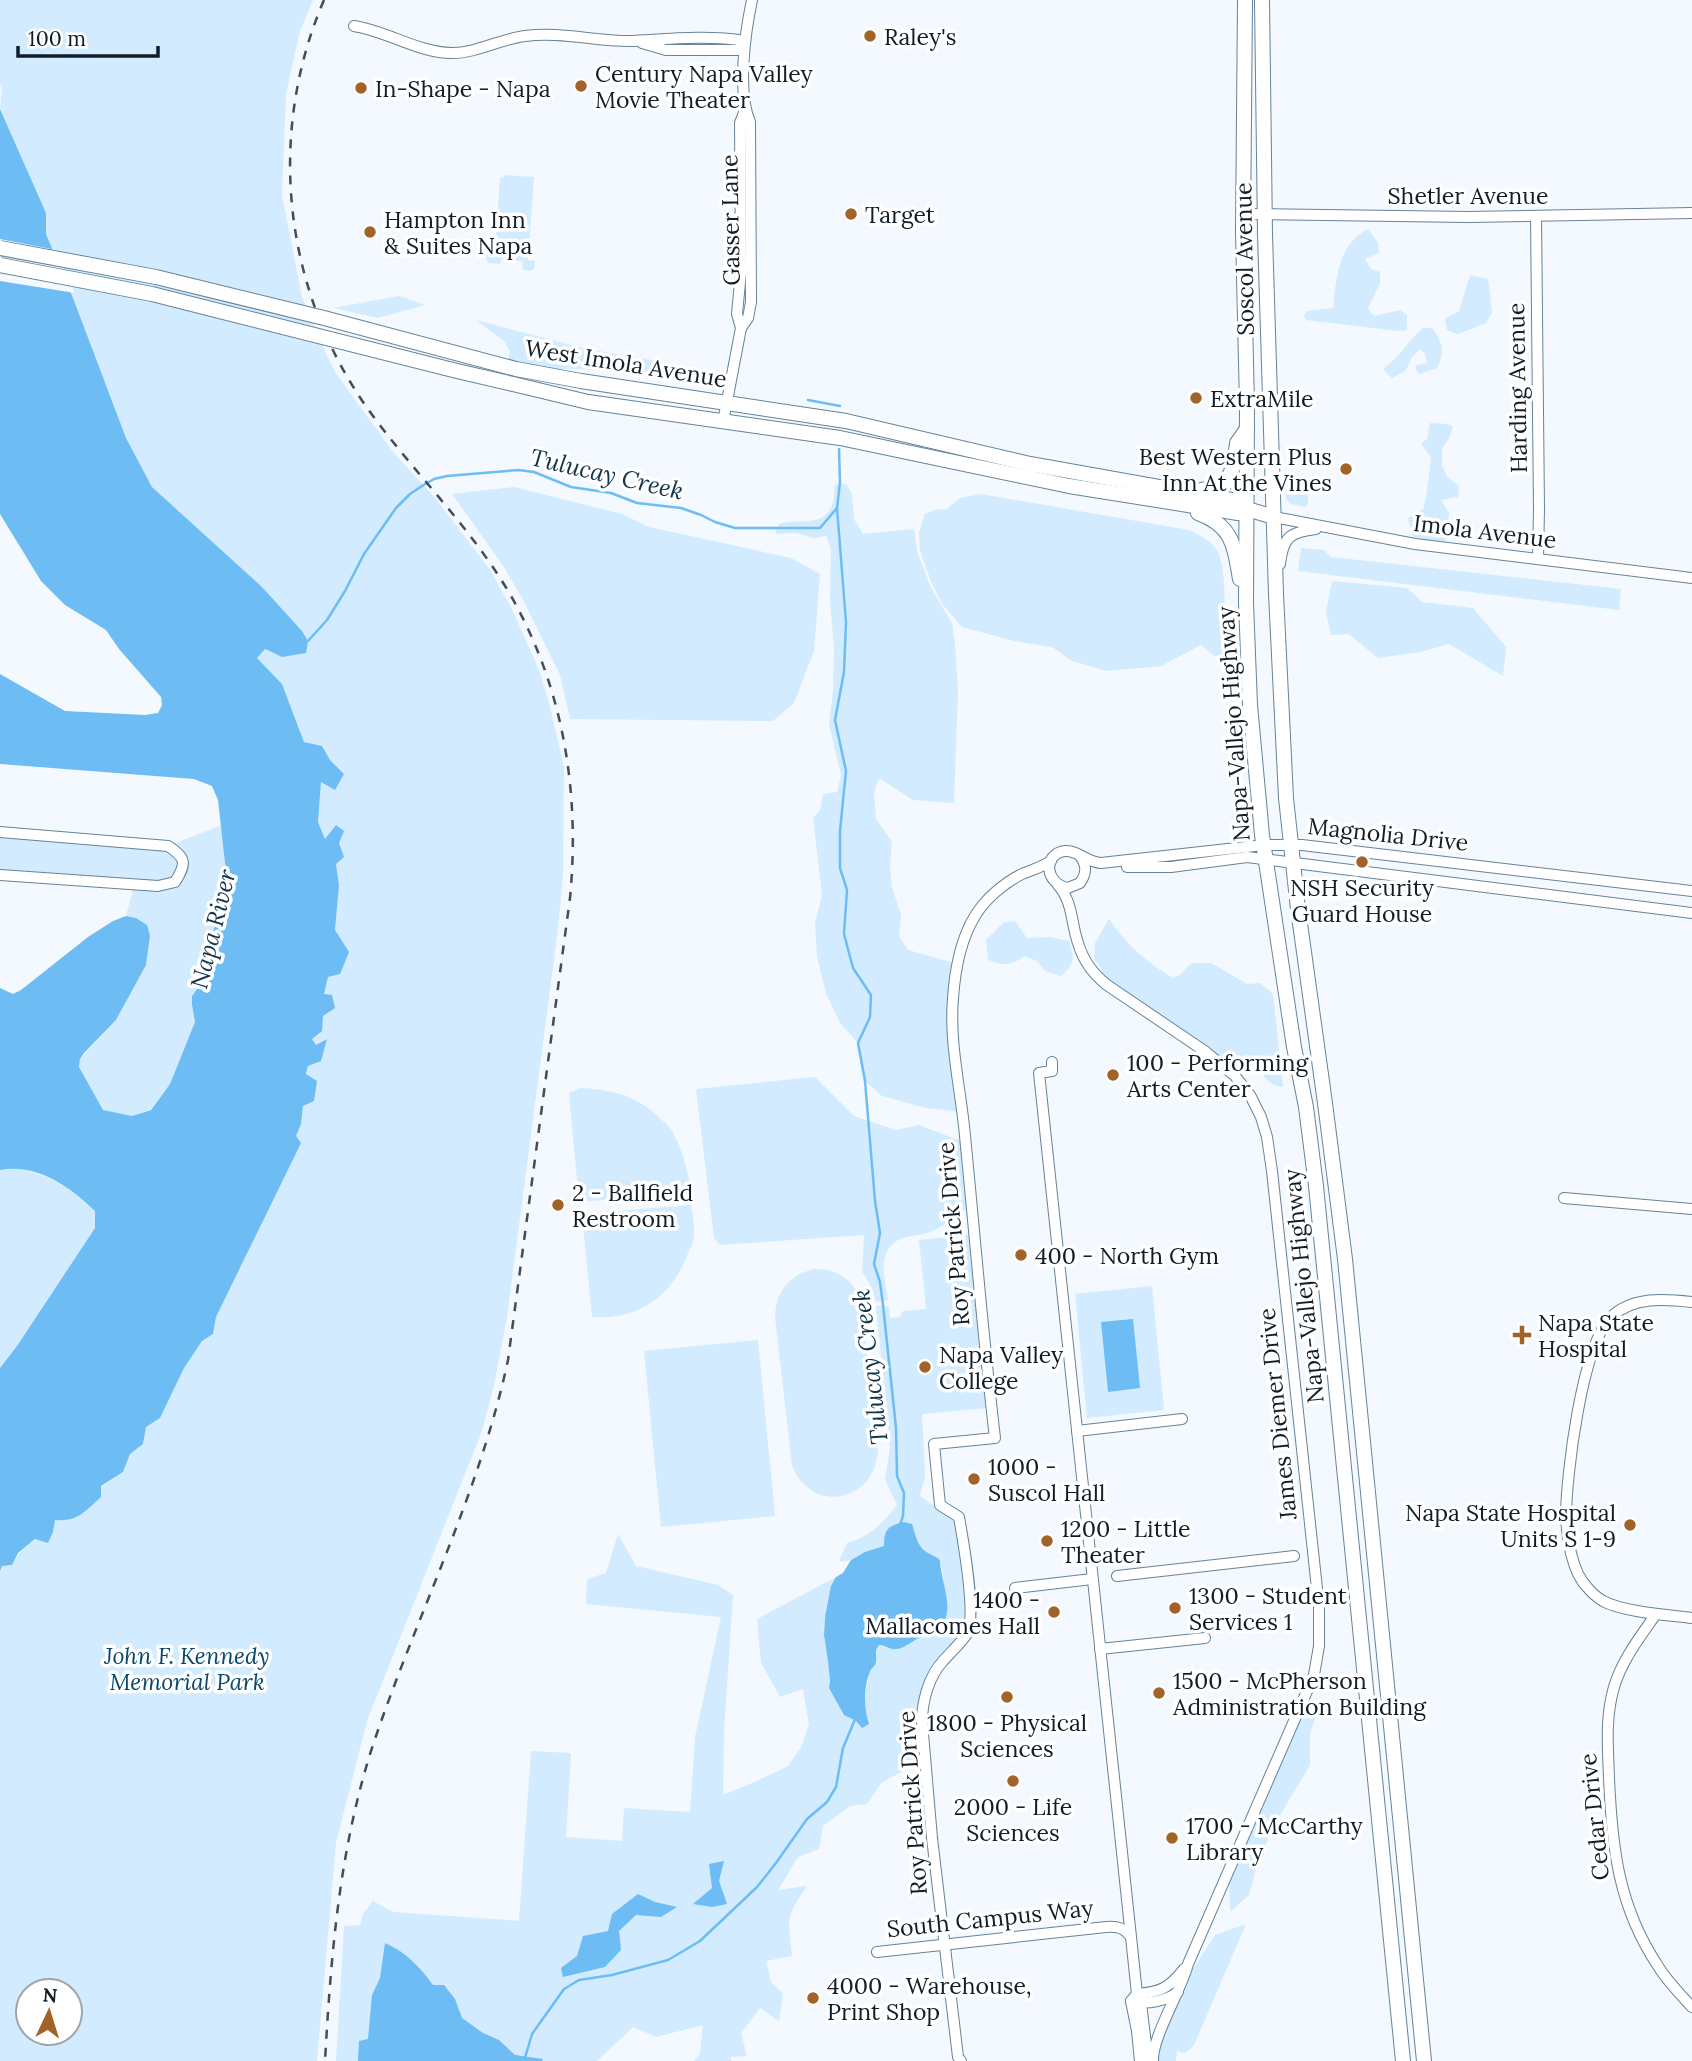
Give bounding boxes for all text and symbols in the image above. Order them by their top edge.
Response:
scale bar [18,14,158,58]
place label: Raley's [884,22,957,51]
text: 100 m [28,25,86,52]
marker: Raley's [862,28,878,44]
place label: Century Napa Valley Movie Theater [595,59,814,114]
place label: In-Shape - Napa [375,74,551,103]
marker: Century Napa Valley Movie Theater [573,78,589,94]
marker: In-Shape - Napa [353,80,369,96]
street label: Gasser Lane [714,154,746,286]
street label: Shetler Avenue [1388,181,1548,210]
street label: Soscol Avenue [1228,182,1260,336]
place label: Target [865,200,935,229]
place label: Hampton Inn & Suites Napa [384,205,533,260]
marker: Target [843,206,859,222]
marker: Hampton Inn & Suites Napa [362,224,378,240]
street label: Harding Avenue [1501,303,1533,473]
street label: West Imola Avenue [523,333,729,393]
place label: ExtraMile [1210,384,1313,413]
marker: ExtraMile [1188,390,1204,406]
water label: Tulucay Creek [527,441,687,507]
place label: Best Western Plus Inn At the Vines [1139,442,1332,497]
marker: Best Western Plus Inn At the Vines [1338,461,1354,477]
street label: Imola Avenue [1412,508,1558,554]
street label: Napa-Vallejo Highway [1210,605,1256,842]
street label: Magnolia Drive [1306,811,1470,857]
marker: NSH Security Guard House [1354,854,1370,870]
water label: Napa River [183,866,243,992]
place label: NSH Security Guard House [1290,873,1435,928]
place label: 100 - Performing Arts Center [1126,1048,1309,1103]
marker: 100 - Performing Arts Center [1105,1067,1121,1083]
street label: Roy Patrick Drive [931,1141,975,1327]
street label: Napa-Vallejo Highway [1276,1167,1330,1405]
place label: 2 - Ballfield Restroom [572,1178,693,1233]
marker: 2 - Ballfield Restroom [550,1197,566,1213]
place label: 400 - North Gym [1035,1241,1219,1270]
marker: 400 - North Gym [1013,1247,1029,1263]
water label: Tulucay Creek [845,1288,895,1446]
street label: James Diemer Drive [1251,1307,1303,1522]
place label: Napa State Hospital [1538,1308,1654,1363]
marker: Napa State Hospital [1512,1325,1532,1345]
place label: Napa Valley College [939,1340,1064,1395]
marker: Napa Valley College [917,1359,933,1375]
place label: 1000 - Suscol Hall [988,1452,1105,1507]
marker: 1000 - Suscol Hall [966,1471,982,1487]
place label: Napa State Hospital Units S 1-9 [1405,1498,1616,1553]
place label: 1200 - Little Theater [1061,1514,1191,1569]
marker: Napa State Hospital Units S 1-9 [1622,1517,1638,1533]
marker: 1200 - Little Theater [1039,1533,1055,1549]
place label: 1300 - Student Services 1 [1189,1581,1347,1636]
place label: 1400 - Mallacomes Hall [865,1585,1040,1640]
marker: 1300 - Student Services 1 [1167,1600,1183,1616]
marker: 1400 - Mallacomes Hall [1046,1604,1062,1620]
park label: John F. Kennedy Memorial Park [103,1641,270,1696]
place label: 1500 - McPherson Administration Building [1172,1666,1427,1721]
marker: 1500 - McPherson Administration Building [1151,1685,1167,1701]
marker: 1800 - Physical Sciences [999,1689,1015,1705]
place label: 1800 - Physical Sciences [927,1708,1087,1763]
street label: Roy Patrick Drive [891,1710,933,1896]
street label: Cedar Drive [1573,1752,1615,1882]
marker: 2000 - Life Sciences [1005,1773,1021,1789]
place label: 2000 - Life Sciences [954,1792,1072,1847]
place label: 1700 - McCarthy Library [1186,1811,1364,1866]
marker: 1700 - McCarthy Library [1164,1830,1180,1846]
street label: South Campus Way [885,1893,1095,1943]
place label: 4000 - Warehouse, Print Shop [827,1971,1032,2026]
north arrow [14,1977,84,2047]
text: N [42,1983,59,2008]
marker: 4000 - Warehouse, Print Shop [805,1990,821,2006]

